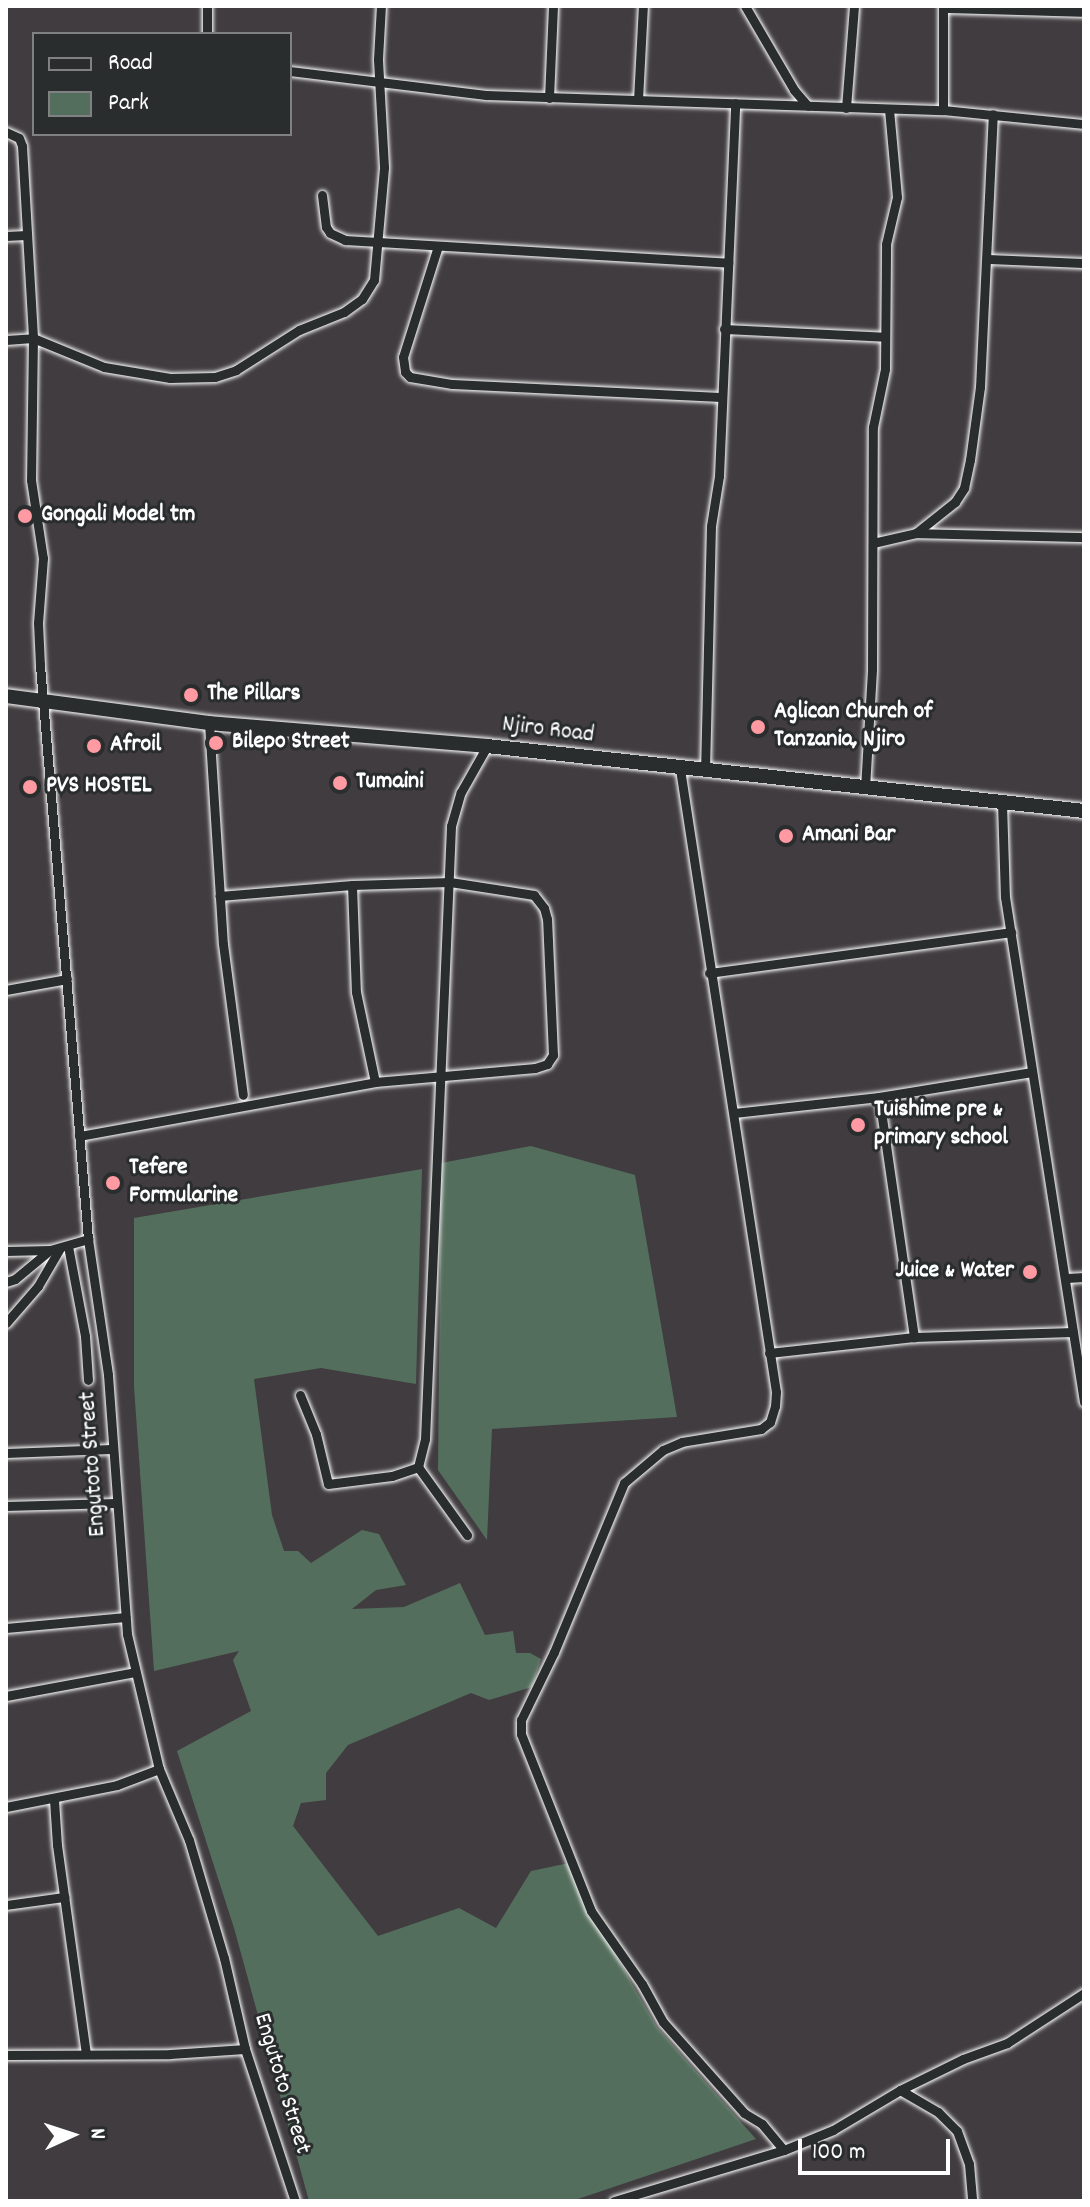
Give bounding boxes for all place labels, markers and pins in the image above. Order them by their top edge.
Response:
place label: Gongali Model tm [41,502,195,530]
marker: Gongali Model tm [16,507,34,525]
place label: The Pillars [207,681,301,709]
marker: The Pillars [182,686,200,704]
place label: Aglican Church of Tanzania, Njiro [774,699,933,755]
marker: Aglican Church of Tanzania, Njiro [749,718,767,736]
place label: Bilepo Street [232,729,350,757]
place label: Afroil [110,732,161,760]
marker: Bilepo Street [207,734,225,752]
marker: Afroil [85,737,103,755]
place label: Tumaini [356,769,424,797]
place label: PVS HOSTEL [46,773,151,801]
marker: Tumaini [331,774,349,792]
marker: PVS HOSTEL [21,778,39,796]
place label: Amani Bar [802,822,895,850]
marker: Amani Bar [777,827,795,845]
place label: Tuishime pre & primary school [874,1097,1008,1153]
marker: Tuishime pre & primary school [849,1116,867,1134]
place label: Tefere Formularine [129,1155,238,1211]
marker: Tefere Formularine [104,1174,122,1192]
place label: Juice & Water [895,1258,1014,1286]
marker: Juice & Water [1021,1263,1039,1281]

